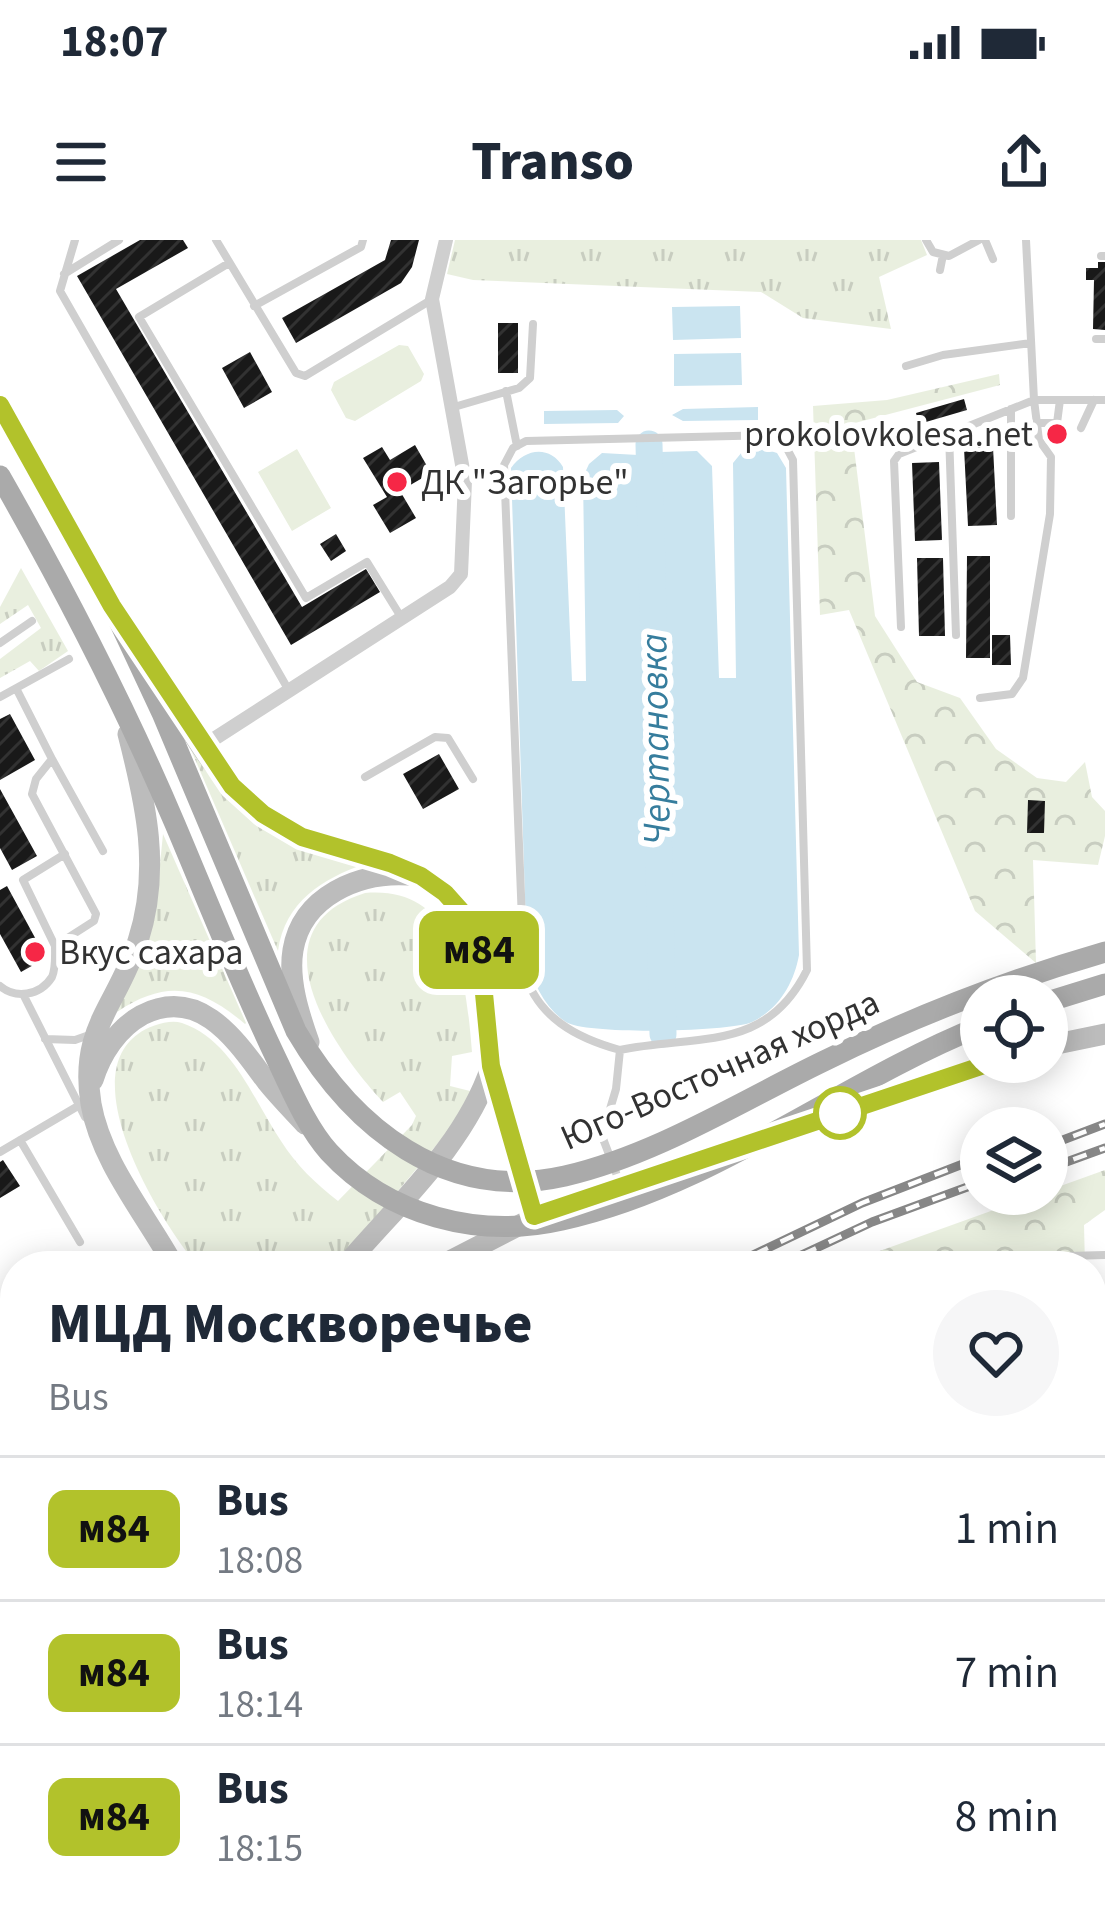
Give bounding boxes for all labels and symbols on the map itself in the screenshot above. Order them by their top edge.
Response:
place label: prokolovkolesa.net [744,409,1033,460]
marker: prokolovkolesa.net [1044,421,1070,447]
place label: ДК "Загорье" [421,457,629,508]
marker: ДК "Загорье" [384,469,410,495]
water label: Чертановка [626,632,686,846]
line badge: м84 [410,911,548,989]
place label: Вкус сахара [59,927,243,978]
marker: Вкус сахара [22,939,48,965]
street label: Юго-Восточная хорда [552,977,888,1163]
unlabelled marker [815,1088,865,1138]

